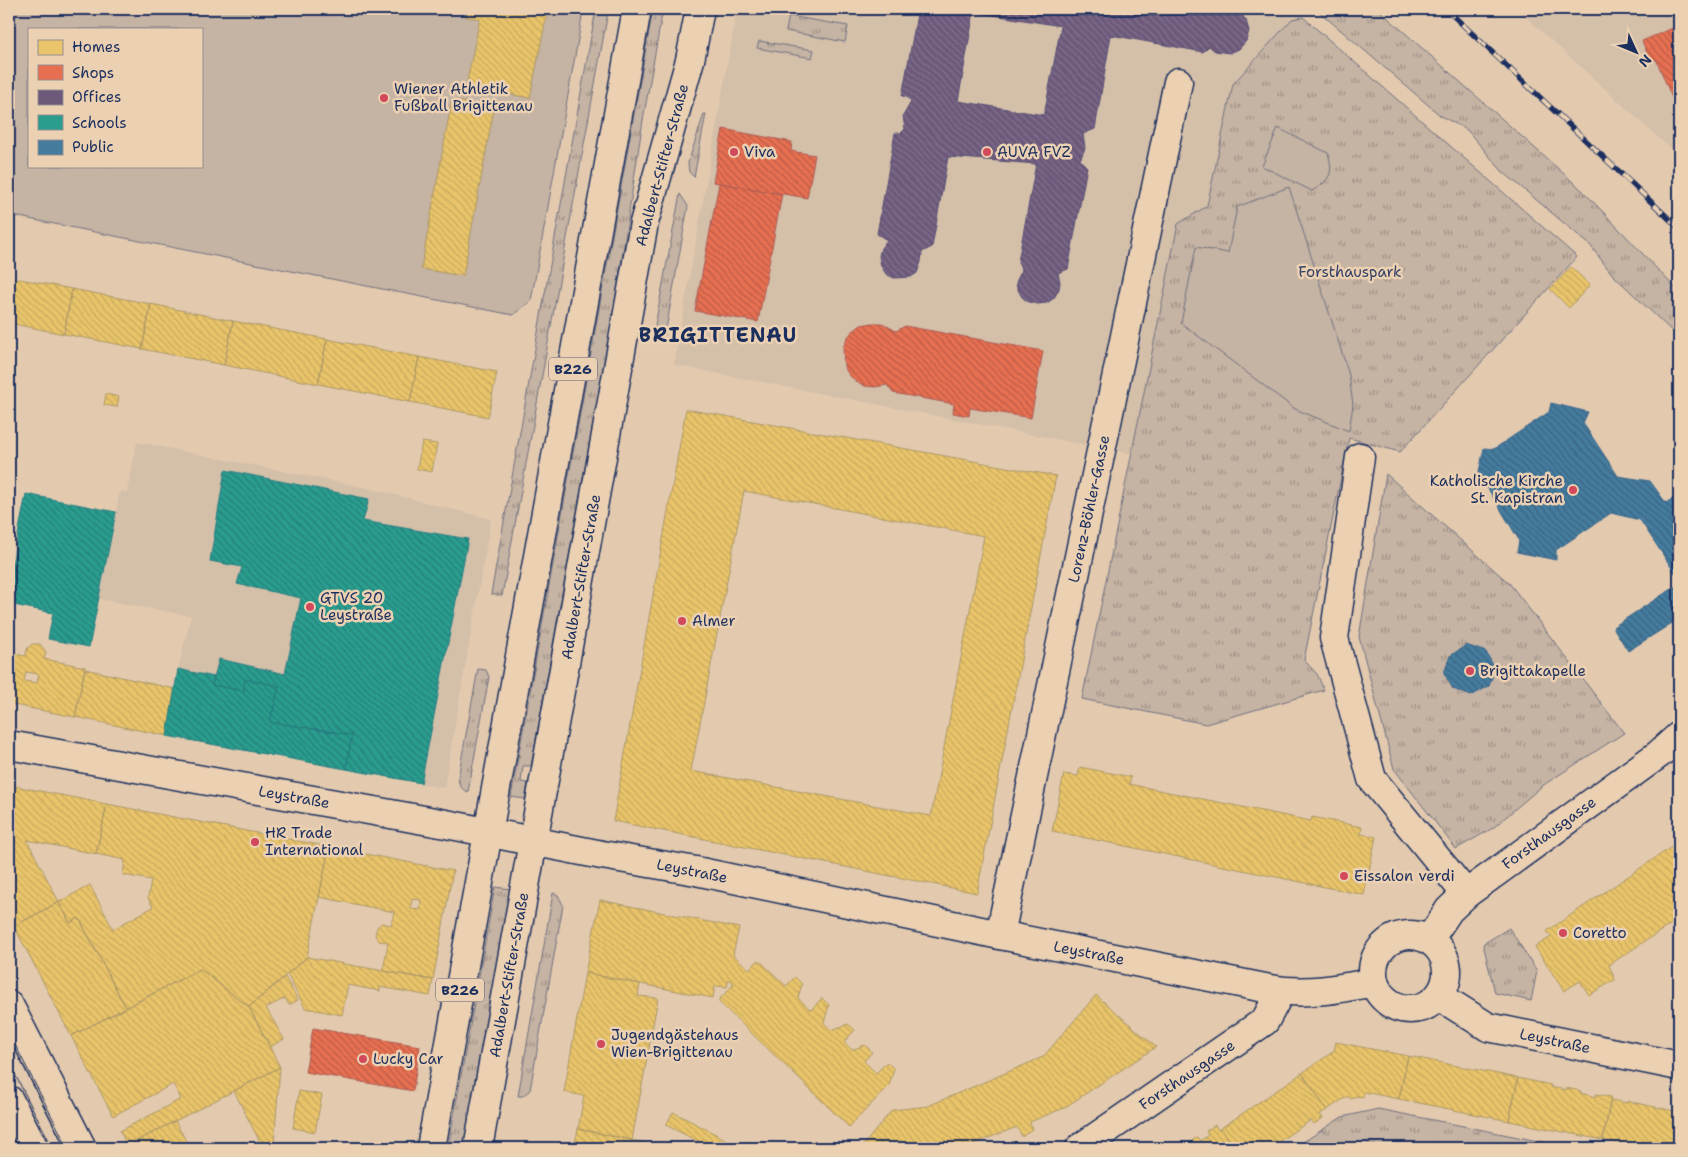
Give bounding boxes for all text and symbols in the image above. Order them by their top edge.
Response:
legend [28,28,202,168]
north arrow [1610,28,1660,78]
text: Homes [72,37,120,57]
text: N [1635,51,1656,71]
text: Shops [72,63,114,83]
place label: Wiener Athletik Fußball Brigittenau [394,79,533,116]
street label: Adalbert-Stifter-Straße [631,82,693,248]
text: Offices [72,87,121,107]
marker: Wiener Athletik Fußball Brigittenau [378,92,390,104]
text: Schools [72,113,127,133]
text: Public [72,137,114,157]
place label: Viva [744,142,776,162]
place label: AUVA FVZ [997,142,1071,162]
marker: Viva [728,146,740,158]
marker: AUVA FVZ [981,146,993,158]
park label: Forsthauspark [1298,262,1402,282]
district label: BRIGITTENAU [639,322,797,348]
road number: B226 [549,358,597,380]
street label: Lorenz-Böhler-Gasse [1064,433,1114,585]
place label: Katholische Kirche St. Kapistran [1430,471,1563,508]
marker: Katholische Kirche St. Kapistran [1567,484,1579,496]
street label: Adalbert-Stifter-Straße [557,493,605,661]
place label: GTVS 20 Leystraße [320,588,392,625]
marker: GTVS 20 Leystraße [304,601,316,613]
place label: Almer [692,611,736,631]
marker: Almer [676,615,688,627]
place label: Brigittakapelle [1480,661,1586,681]
marker: Brigittakapelle [1464,665,1476,677]
street label: Leystraße [257,781,331,813]
street label: Forsthausgasse [1498,792,1600,874]
place label: HR Trade International [265,823,364,860]
marker: HR Trade International [249,836,261,848]
street label: Leystraße [655,854,729,888]
place label: Eissalon verdi [1354,866,1455,886]
marker: Eissalon verdi [1338,870,1350,882]
street label: Adalbert-Stifter-Straße [485,891,533,1059]
place label: Coretto [1573,923,1627,943]
marker: Coretto [1557,927,1569,939]
street label: Leystraße [1052,936,1126,970]
road number: B226 [436,978,484,1002]
street label: Leystraße [1518,1024,1592,1058]
place label: Jugendgästehaus Wien-Brigittenau [611,1025,739,1062]
street label: Forsthausgasse [1135,1035,1239,1115]
marker: Jugendgästehaus Wien-Brigittenau [595,1038,607,1050]
place label: Lucky Car [373,1049,444,1069]
marker: Lucky Car [357,1053,369,1065]

